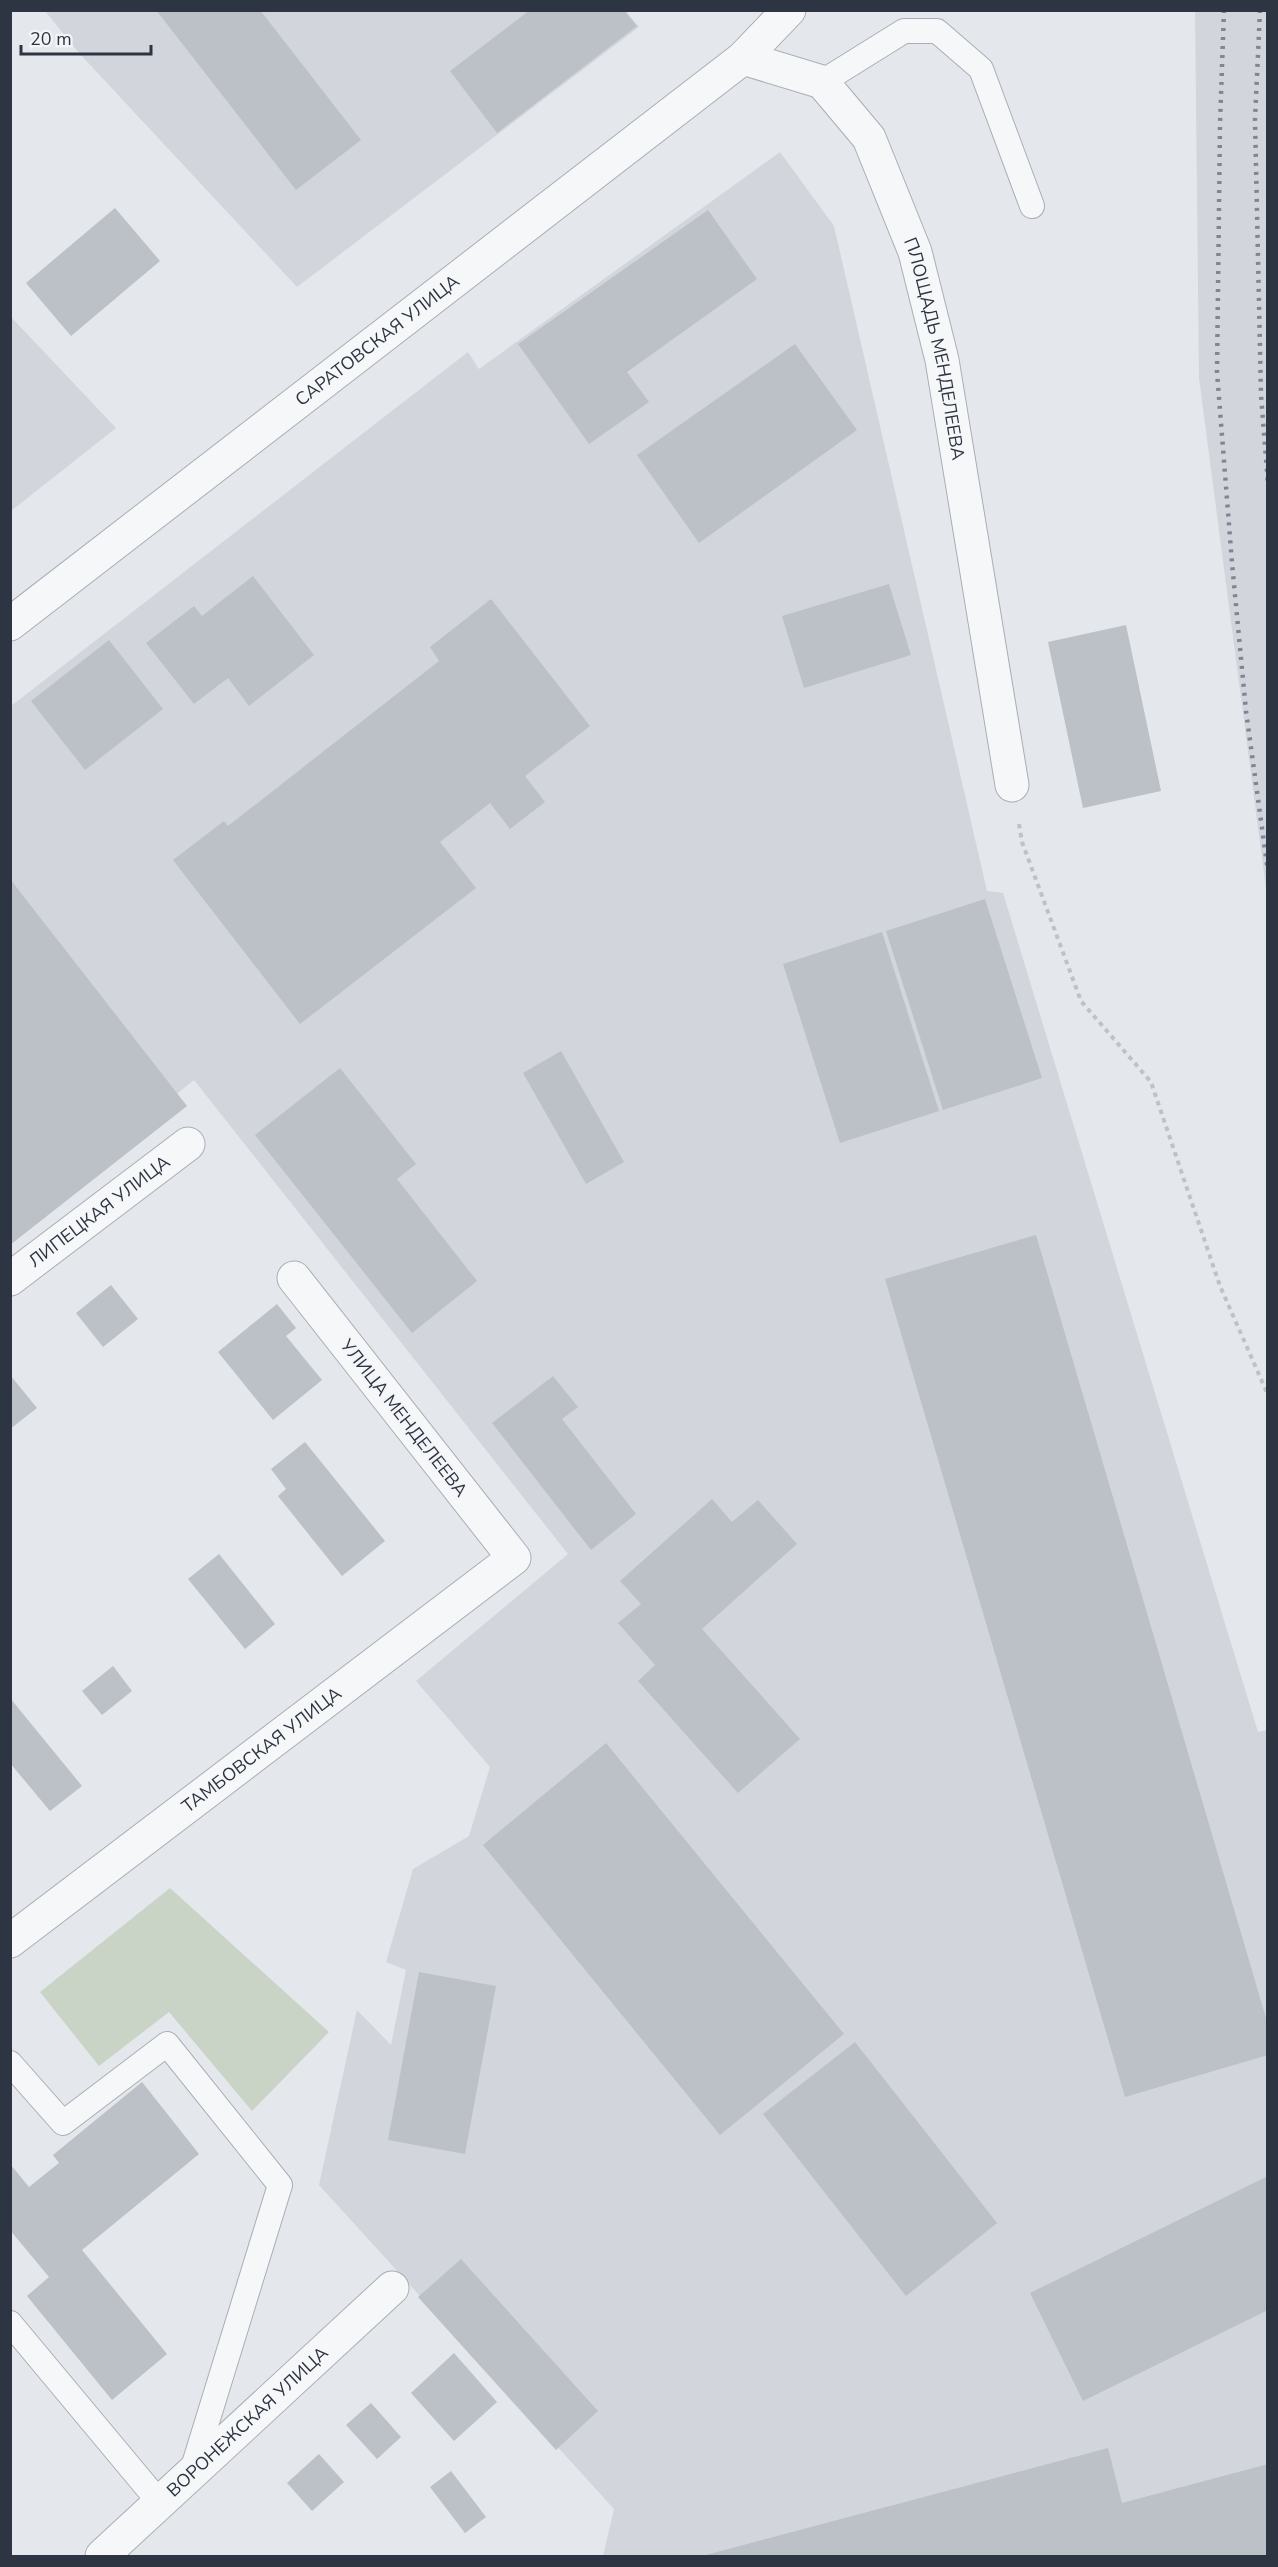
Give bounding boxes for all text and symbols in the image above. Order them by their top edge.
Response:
scale bar [21,18,152,56]
text: 20 m [30,27,72,51]
street label: ПЛОЩАДЬ МЕНДЕЛЕЕВА [898,234,970,462]
street label: САРАТОВСКАЯ УЛИЦА [290,269,464,411]
street label: ЛИПЕЦКАЯ УЛИЦА [24,1150,175,1273]
street label: УЛИЦА МЕНДЕЛЕЕВА [334,1333,473,1502]
street label: ТАМБОВСКАЯ УЛИЦА [177,1681,346,1818]
street label: ВОРОНЕЖСКАЯ УЛИЦА [162,2341,333,2502]

